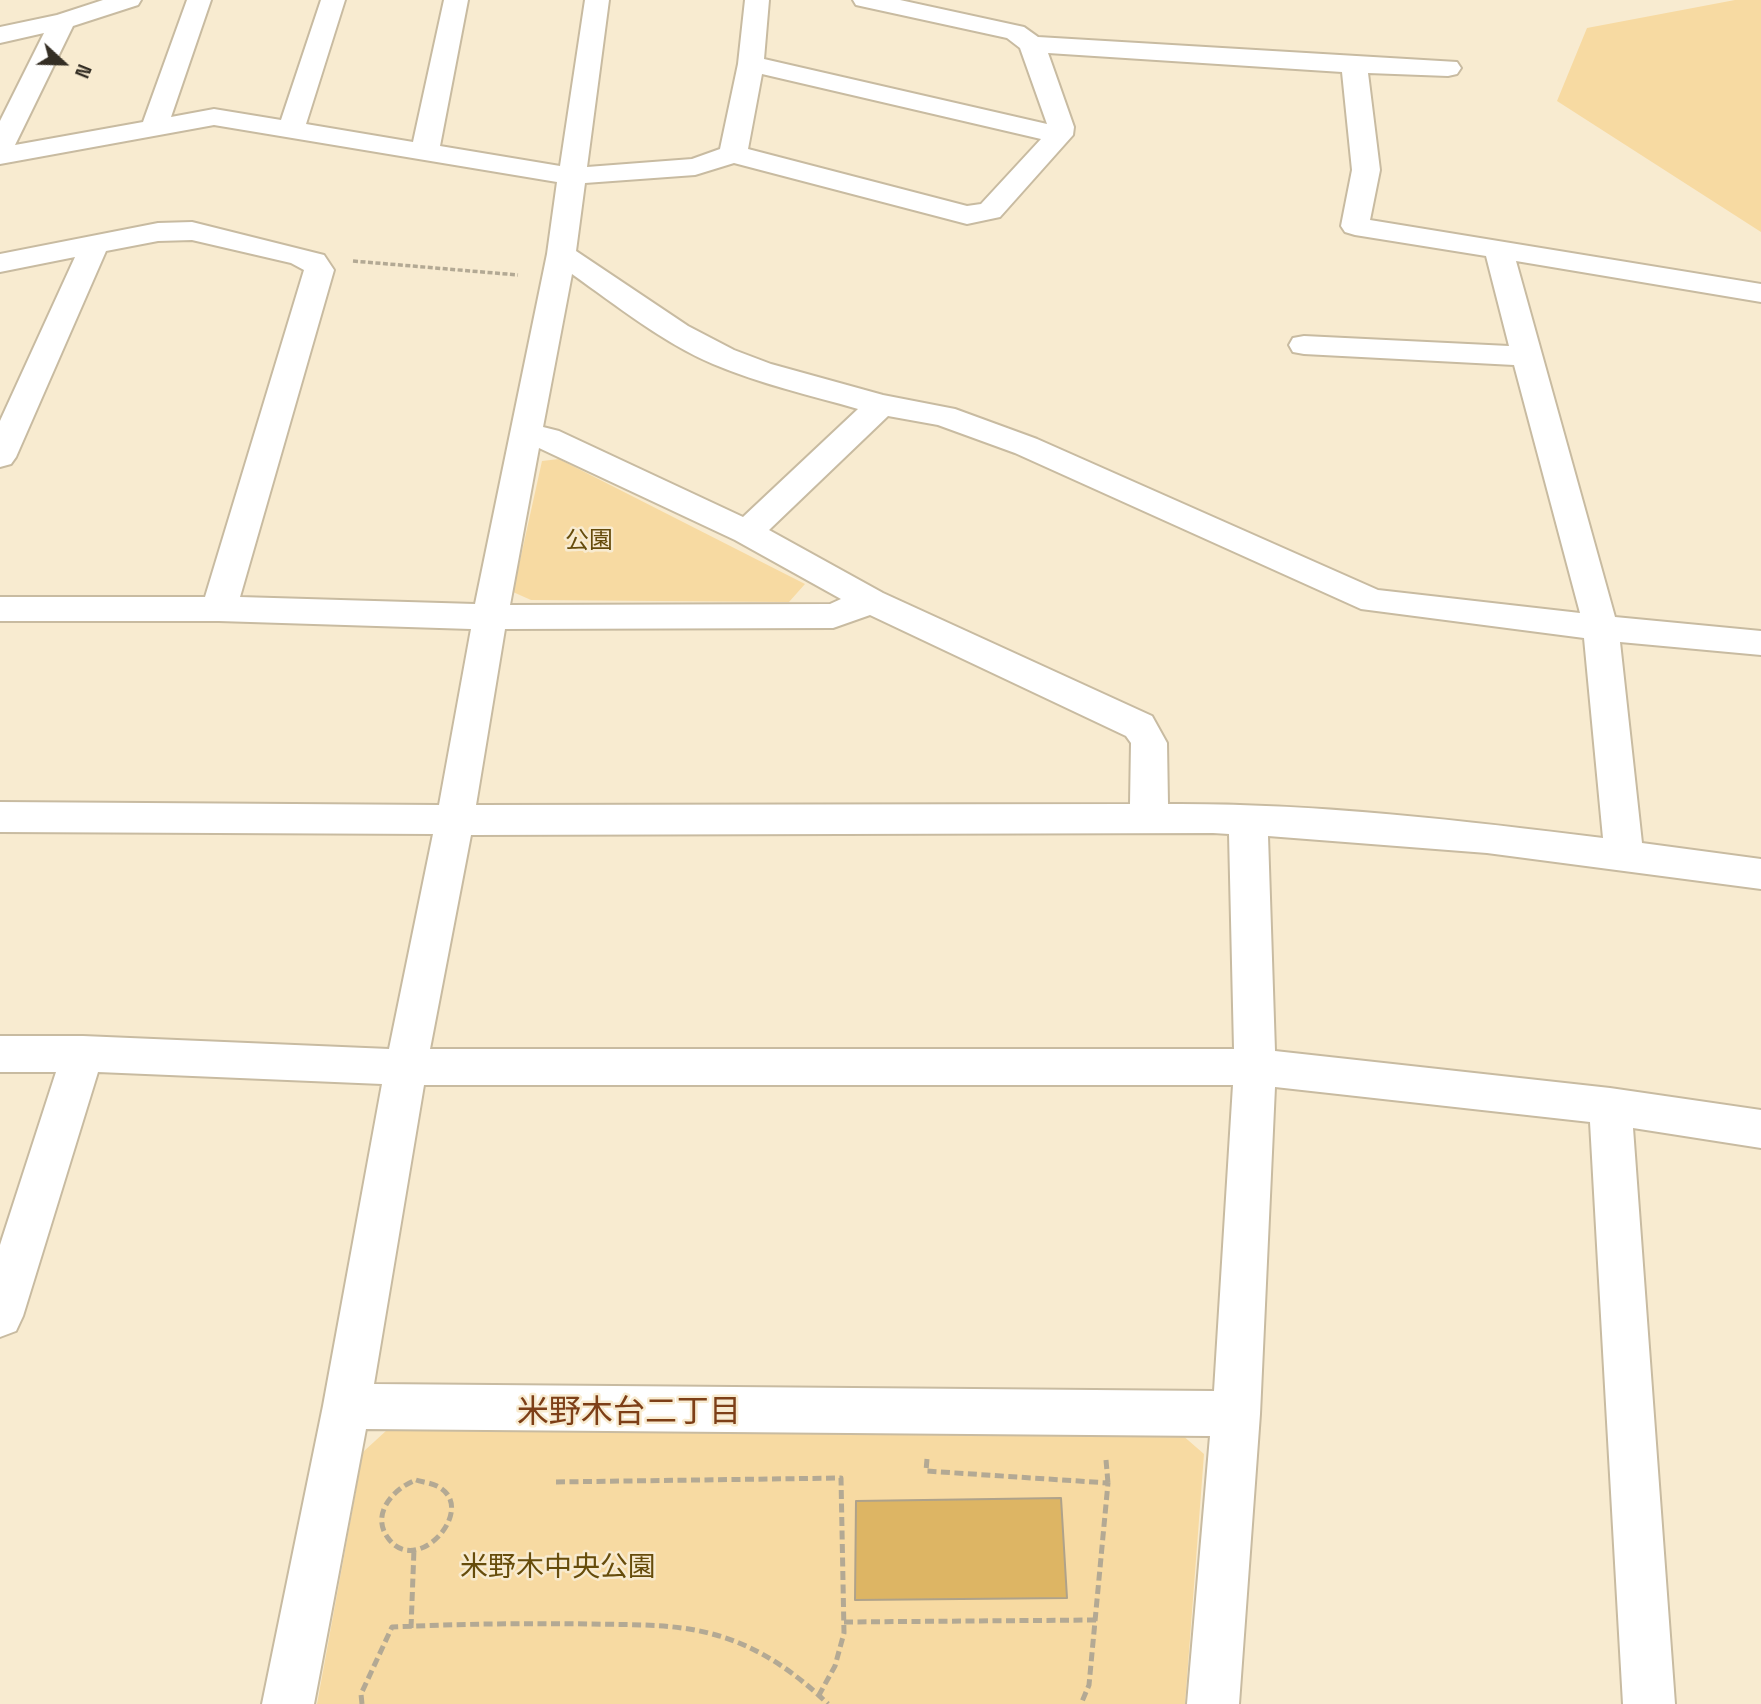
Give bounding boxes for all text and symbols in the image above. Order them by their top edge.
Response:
north arrow [28,28,98,98]
text: N [69,60,97,82]
park label: 公園 [565,527,613,555]
district label: 米野木台二丁目 [517,1394,741,1432]
park label: 米野木中央公園 [460,1551,656,1585]

